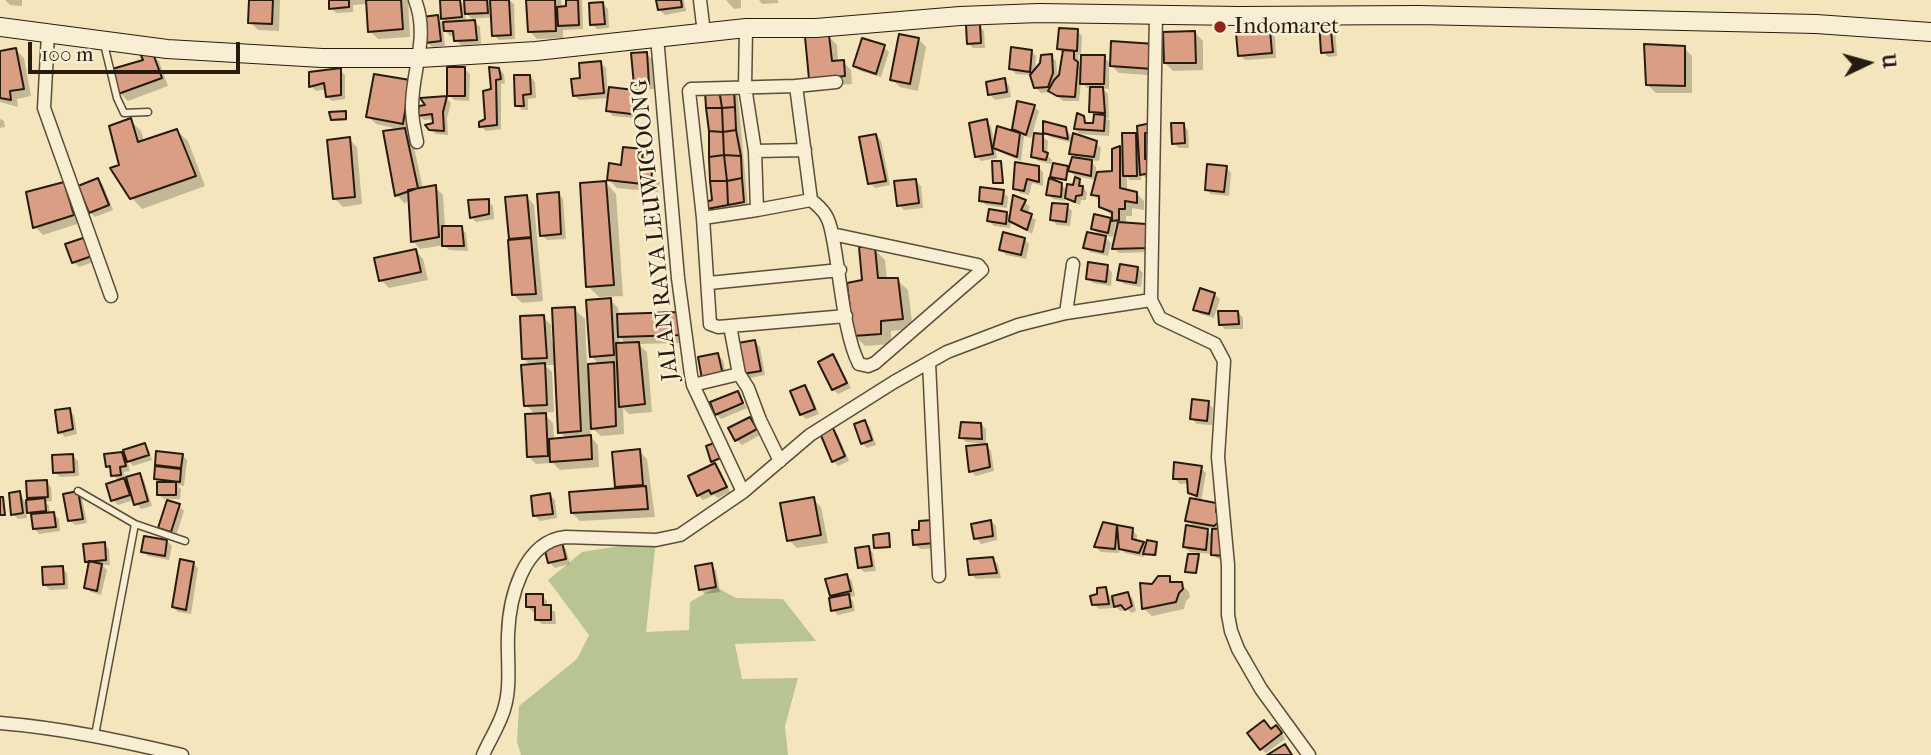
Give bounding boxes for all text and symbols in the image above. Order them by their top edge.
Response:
place label: Indomaret [1234,13,1339,41]
marker: Indomaret [1212,19,1228,35]
scale bar [32,28,243,72]
north arrow [1833,28,1903,98]
text: 100 m [41,42,94,66]
text: U [1877,53,1901,69]
street label: JALAN RAYA LEUWIGOONG [626,78,686,382]

